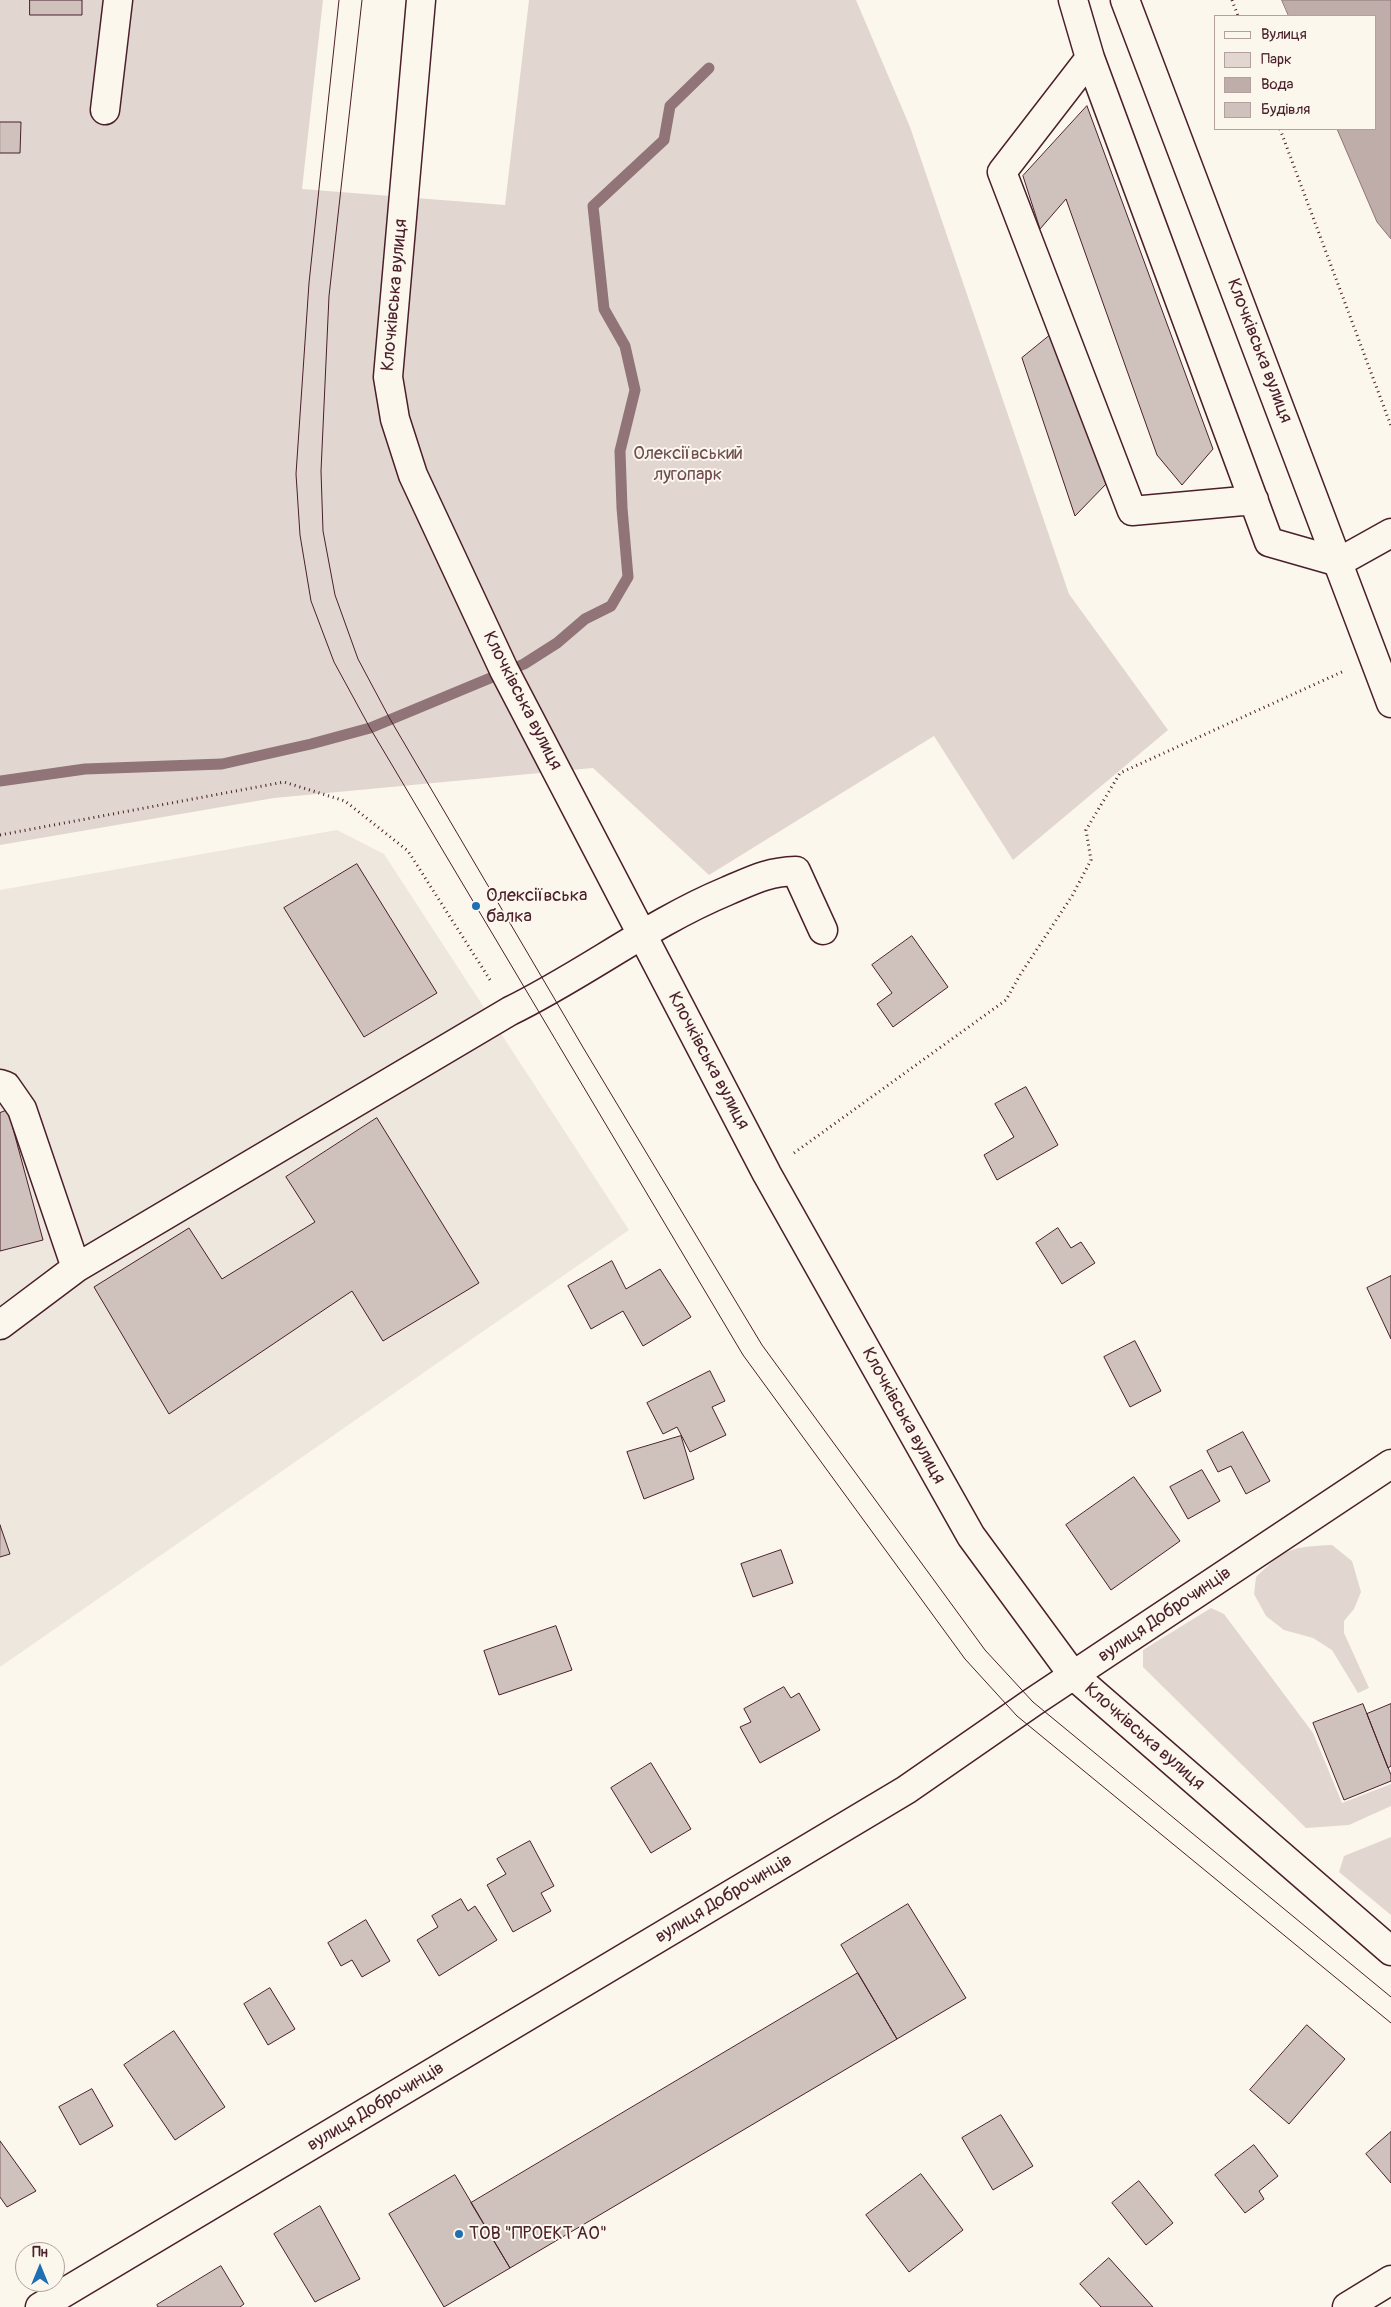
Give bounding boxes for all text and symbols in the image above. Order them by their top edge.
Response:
legend [1214,15,1376,130]
text: Вулиця [1261,25,1307,44]
text: Парк [1261,50,1292,69]
text: Вода [1261,75,1294,94]
text: Будівля [1261,100,1310,119]
street label: Клочківська вулиця [378,218,412,372]
street label: Клочківська вулиця [1222,276,1296,426]
park label: Олексіївський лугопарк [633,443,743,486]
street label: Клочківська вулиця [478,628,566,774]
place label: Олексіївська балка [486,885,587,928]
marker: Олексіївська балка [470,900,482,912]
street label: Клочківська вулиця [663,989,753,1133]
street label: Клочківська вулиця [857,1344,949,1488]
street label: вулиця Доброчинців [1094,1562,1236,1668]
street label: Клочківська вулиця [1079,1679,1209,1795]
street label: вулиця Доброчинців [652,1850,796,1948]
street label: вулиця Доброчинців [304,2058,448,2156]
place label: ТОВ "ПРОЕКТ АО" [469,2223,607,2245]
marker: ТОВ "ПРОЕКТ АО" [453,2228,465,2240]
north arrow [15,2242,65,2292]
text: Пн [32,2244,48,2261]

